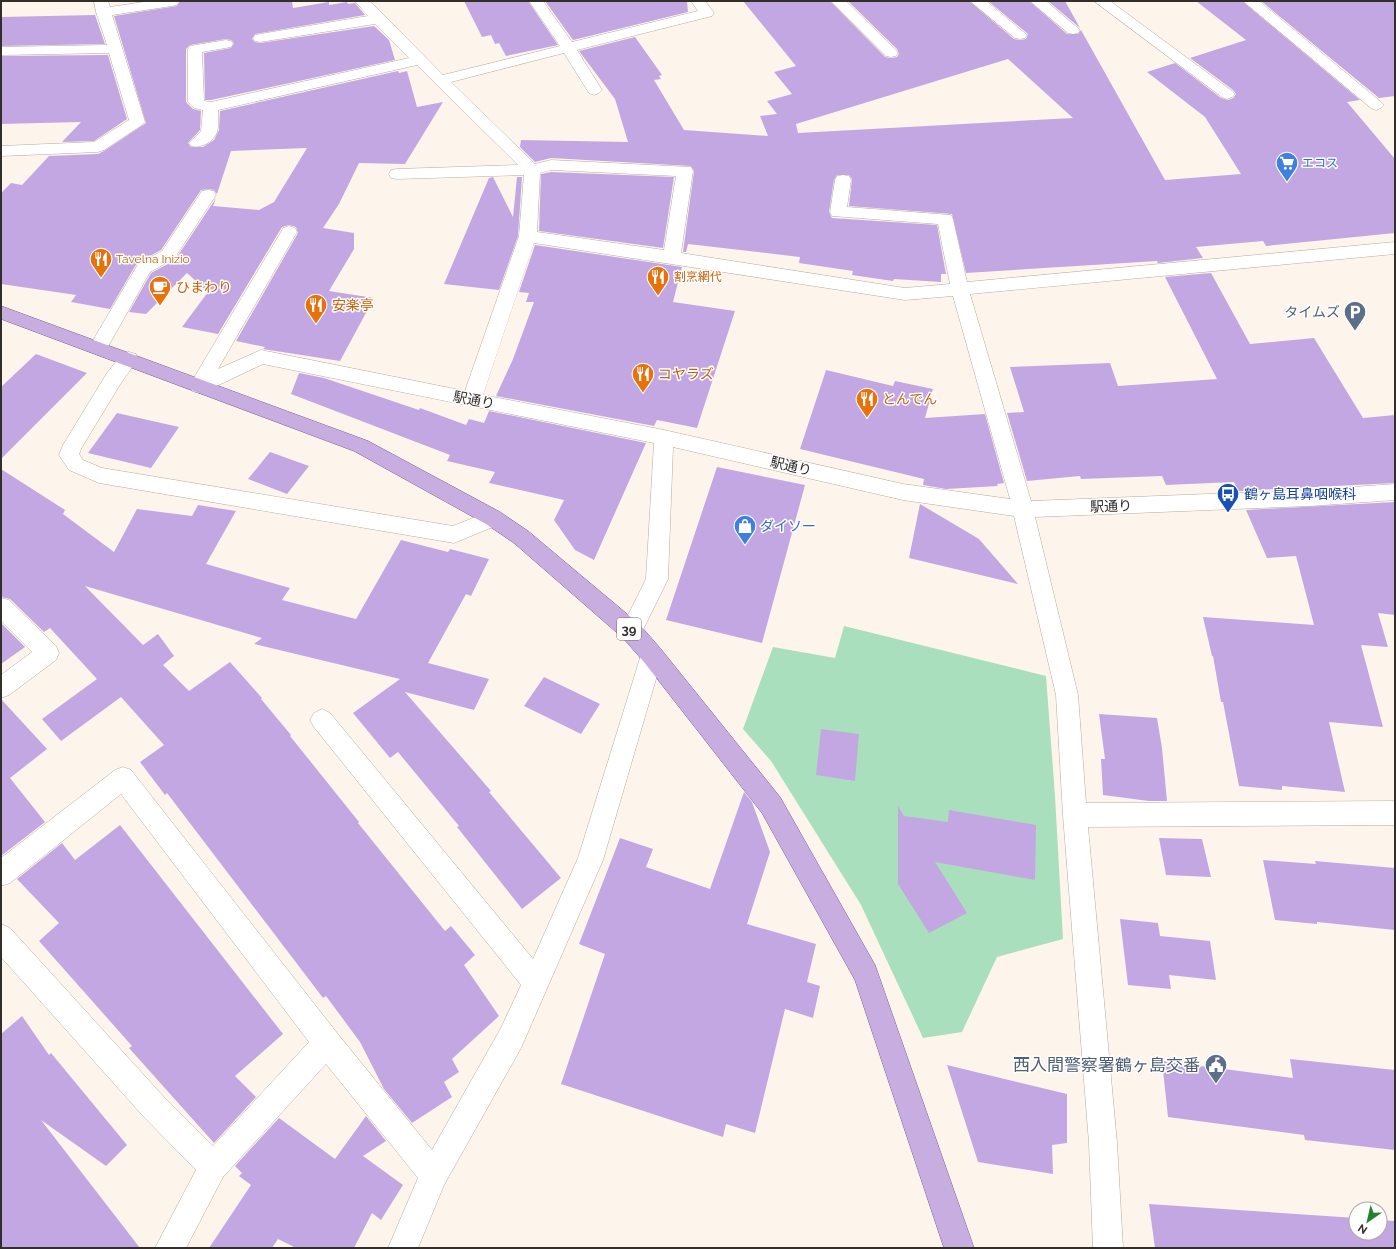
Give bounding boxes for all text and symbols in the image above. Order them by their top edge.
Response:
supermarket icon: エコス [1274,150,1300,183]
place label: エコス [1302,156,1338,170]
restaurant icon: Tavelna Inizio [88,246,114,279]
place label: Tavelna Inizio [116,252,190,266]
restaurant icon: 割烹網代 [645,264,671,297]
place label: 割烹網代 [674,270,722,284]
cafe icon: ひまわり [147,274,173,307]
place label: ひまわり [176,279,232,295]
restaurant icon: 安楽亭 [303,292,329,325]
place label: 安楽亭 [332,297,374,313]
parking icon: タイムズ [1342,299,1368,332]
place label: タイムズ [1284,304,1340,320]
restaurant icon: コヤラズ [630,361,656,394]
place label: コヤラズ [658,366,714,382]
restaurant icon: とんでん [854,386,880,419]
street label: 駅通り [452,388,496,412]
place label: とんでん [882,391,937,407]
street label: 駅通り [769,453,813,479]
bus stop icon: 鶴ヶ島耳鼻咽喉科 [1215,481,1241,514]
place label: 鶴ヶ島耳鼻咽喉科 [1244,486,1356,502]
street label: 駅通り [1090,497,1132,515]
shop icon: ダイソー [732,513,758,546]
place label: ダイソー [760,518,816,534]
road number: 39 [617,618,641,640]
public building icon: 西入間警察署鶴ヶ島交番 [1203,1052,1229,1085]
place label: 西入間警察署鶴ヶ島交番 [1013,1055,1200,1075]
north arrow [1348,1201,1388,1241]
text: N [1356,1221,1370,1237]

